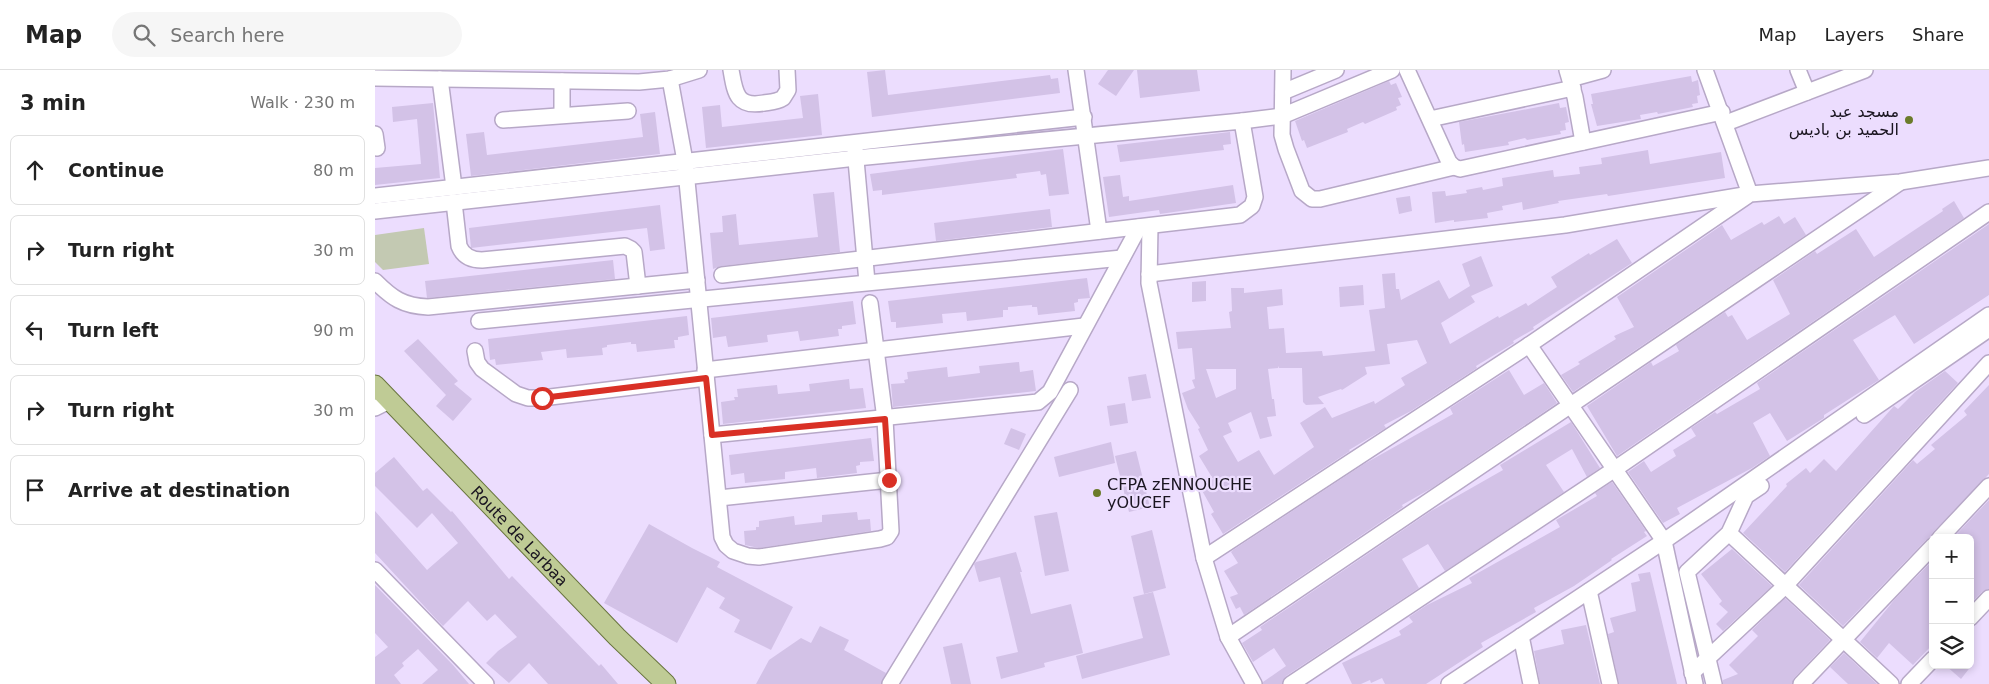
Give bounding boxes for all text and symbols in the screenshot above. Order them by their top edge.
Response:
search box [112,12,462,57]
text: Map [25,21,82,49]
icon: search [130,21,158,49]
text: Search here [170,24,284,46]
text: Map [1758,24,1796,45]
text: Layers [1824,24,1884,45]
text: Share [1912,24,1964,45]
text: 3 min [20,91,86,115]
text: Walk · 230 m [250,93,355,112]
place label: مسجد عبد الحميد بن باديس [1789,102,1899,140]
marker: مسجد عبد الحميد بن باديس [1903,114,1915,126]
icon: ahead [21,156,49,184]
text: Continue [68,159,164,181]
text: 80 m [313,161,354,180]
icon: right [21,236,49,264]
text: Turn right [68,239,174,261]
text: 30 m [313,241,354,260]
icon: left [21,316,49,344]
text: Turn left [68,319,159,341]
text: 90 m [313,321,354,340]
route start [531,387,554,410]
icon: right [21,396,49,424]
text: Turn right [68,399,174,421]
text: 30 m [313,401,354,420]
route end [878,469,901,492]
place label: CFPA zENNOUCHE yOUCEF [1107,475,1252,512]
icon: arrive [21,476,49,504]
text: Arrive at destination [68,479,290,501]
street label: Route de Larbaa [467,482,572,590]
marker: CFPA zENNOUCHE yOUCEF [1091,487,1103,499]
map controls [1929,534,1974,669]
button: + [1929,534,1974,579]
button: − [1929,579,1974,624]
button: layers [1929,624,1974,669]

